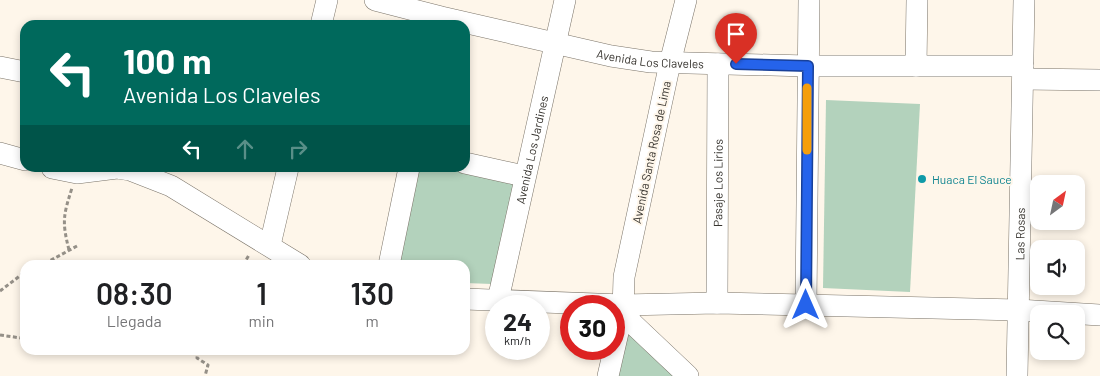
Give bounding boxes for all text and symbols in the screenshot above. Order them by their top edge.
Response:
pin [715,13,757,64]
icon: arrive [722,20,750,48]
text: 100 m [123,39,212,81]
icon: left [40,40,105,105]
street label: Avenida Los Claveles [595,46,704,70]
street label: Avenida Santa Rosa de Lima [629,79,673,225]
text: Avenida Los Claveles [123,81,321,107]
street label: Avenida Los Jardines [513,94,550,205]
icon: left [178,135,206,163]
icon: ahead [231,135,259,163]
icon: right [284,135,312,163]
street label: Pasaje Los Lirios [710,139,725,227]
place label: Huaca El Sauce [932,172,1012,186]
marker: Huaca El Sauce [916,173,928,185]
north arrow [1030,175,1085,230]
map controls [1030,175,1085,360]
street label: Las Rosas [1012,207,1027,261]
button: sound [1030,240,1085,295]
text: 08:30 [96,275,173,311]
text: 1 [256,275,267,311]
text: 130 [350,275,394,311]
position arrow [779,278,831,330]
speed limit sign: 30 [560,295,625,360]
button: search [1030,305,1085,360]
text: 24 [503,306,532,336]
text: Llegada [107,311,162,330]
text: min [249,311,275,330]
text: m [366,311,379,330]
text: km/h [504,333,531,347]

